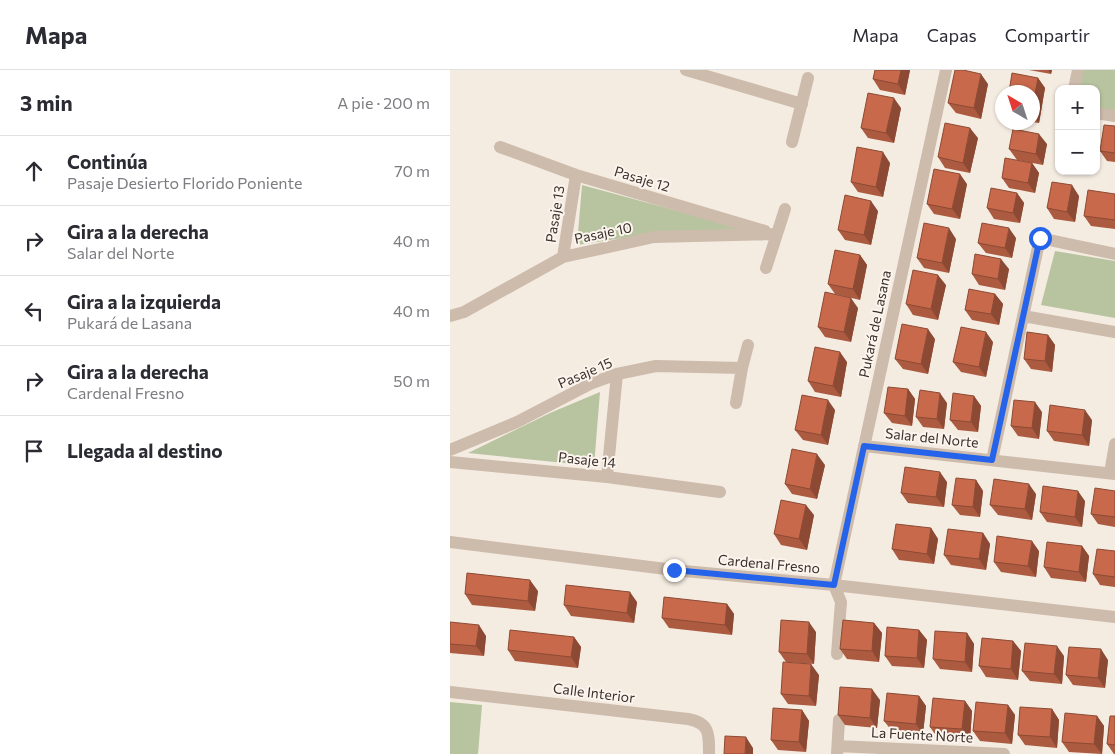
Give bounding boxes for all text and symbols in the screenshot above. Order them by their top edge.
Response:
text: Mapa [25,20,87,49]
text: Mapa [852,24,899,46]
text: Capas [927,24,977,46]
text: Compartir [1005,24,1090,46]
north arrow [995,85,1040,130]
map controls [1055,85,1100,175]
button: + [1055,85,1100,130]
text: 3 min [20,90,73,115]
text: A pie · 200 m [337,93,430,112]
button: − [1055,130,1100,175]
text: Continúa [67,150,148,173]
icon: ahead [20,157,48,185]
text: 70 m [394,161,430,180]
street label: Pasaje 12 [612,162,672,195]
text: Pasaje Desierto Florido Poniente [67,173,302,192]
street label: Pasaje 13 [542,184,567,244]
street label: Pasaje 10 [572,218,633,247]
text: Gira a la derecha [67,220,209,243]
icon: right [20,227,48,255]
route start [1029,227,1052,250]
text: 40 m [393,231,430,250]
text: Salar del Norte [67,243,174,262]
street label: Pukará de Lasana [855,269,894,379]
text: Gira a la izquierda [67,290,221,313]
icon: left [20,297,48,325]
text: 40 m [393,301,430,320]
text: Pukará de Lasana [67,313,192,332]
street label: Pasaje 15 [555,353,615,392]
text: Gira a la derecha [67,360,209,383]
icon: right [20,367,48,395]
text: 50 m [393,371,430,390]
text: Cardenal Fresno [67,383,184,402]
street label: Salar del Norte [884,424,980,451]
icon: arrive [20,437,48,465]
text: Llegada al destino [67,439,223,462]
street label: Pasaje 14 [557,448,617,471]
street label: Cardenal Fresno [717,551,821,576]
route end [663,559,686,582]
street label: Calle Interior [552,679,636,706]
street label: La Fuente Norte [870,723,974,746]

